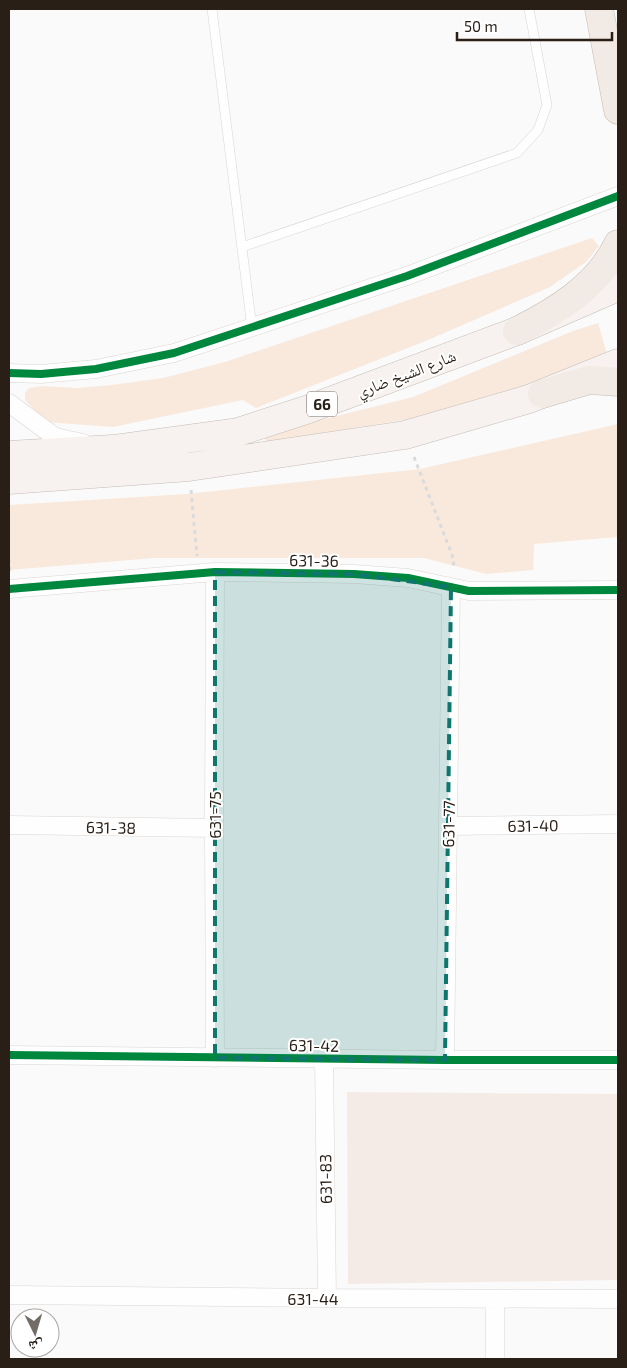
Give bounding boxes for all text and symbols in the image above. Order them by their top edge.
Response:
scale bar [457,10,612,42]
text: 50 m [464,17,498,35]
street label: شارع الشيخ ضاري [354,345,460,404]
road number: 66 [307,392,337,416]
street label: 631-36 [289,550,339,570]
street label: 631-75 [205,791,224,839]
street label: 631-77 [438,800,458,848]
street label: 631-40 [507,815,559,835]
street label: 631-38 [86,817,136,837]
street label: 631-42 [289,1035,339,1055]
street label: 631-83 [315,1154,335,1204]
street label: 631-44 [287,1289,339,1308]
north arrow [10,1308,60,1358]
text: ش [28,1336,44,1356]

